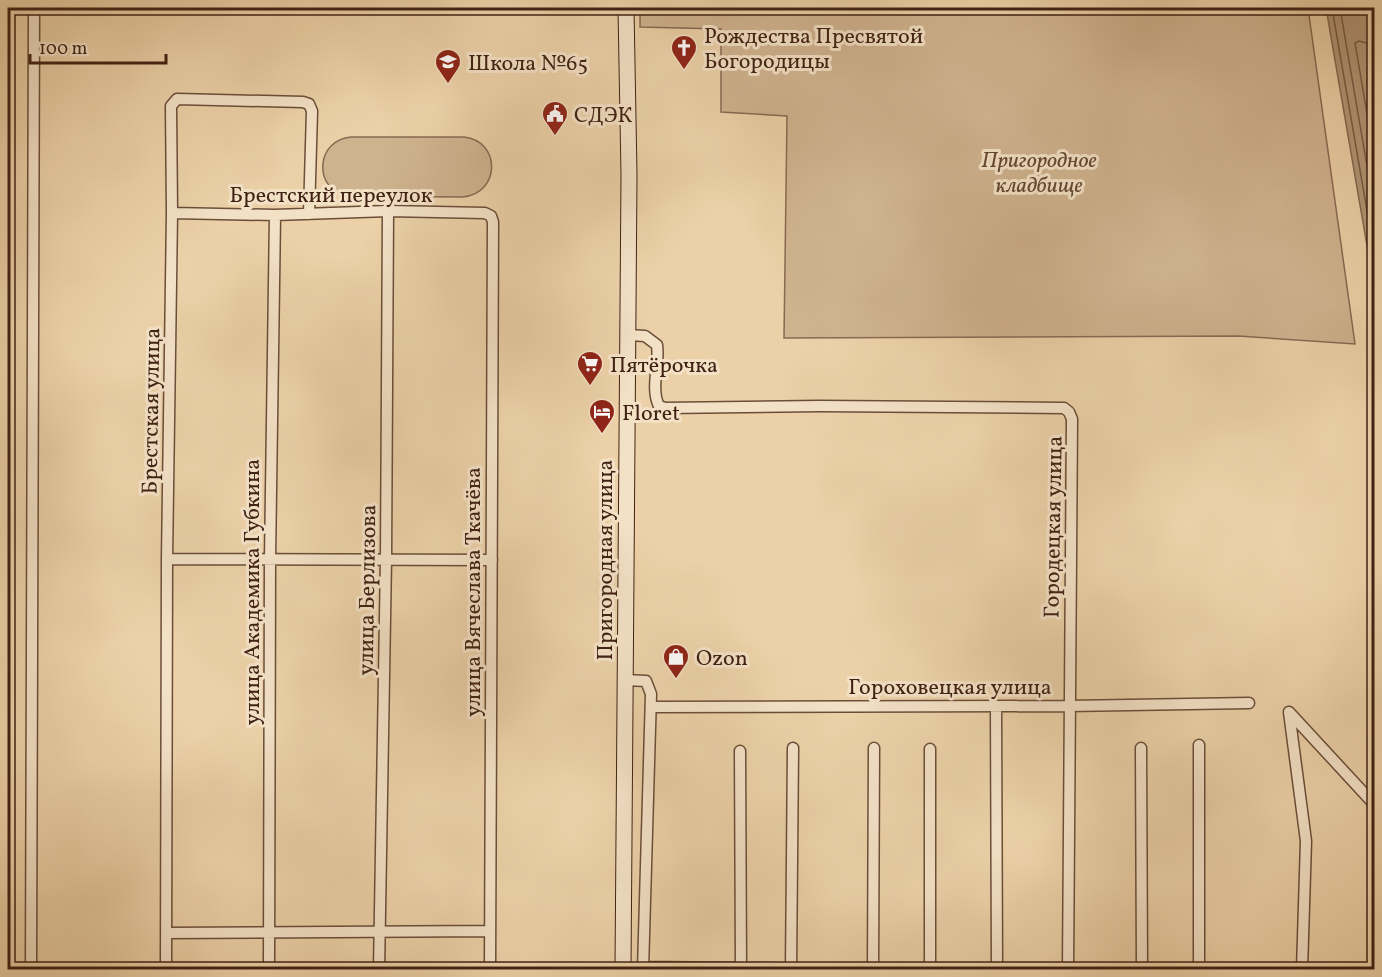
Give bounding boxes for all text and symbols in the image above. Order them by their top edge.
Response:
place label: Рождества Пресвятой Богородицы [704,22,923,78]
scale bar [30,27,166,65]
church icon: Рождества Пресвятой Богородицы [669,33,699,71]
text: 100 m [39,37,88,62]
school or university icon: Школа №65 [433,47,463,85]
place label: Школа №65 [468,49,588,80]
public building icon: СДЭК [540,99,570,137]
place label: СДЭК [574,101,632,132]
park label: Пригородное кладбище [982,146,1096,202]
street label: Брестский переулок [229,181,433,212]
street label: Брестская улица [136,327,169,495]
supermarket icon: Пятёрочка [575,349,605,387]
place label: Пятёрочка [610,351,718,382]
hotel icon: Floret [587,397,617,435]
place label: Floret [622,399,680,430]
street label: Городецкая улица [1037,436,1072,619]
street label: улица Академика Губкина [238,459,269,725]
street label: Пригородная улица [591,459,622,661]
street label: улица Вячеслава Ткачёва [459,467,490,717]
street label: улица Берлизова [352,504,385,676]
shop icon: Ozon [661,642,691,680]
place label: Ozon [696,644,748,675]
street label: Гороховецкая улица [848,673,1052,704]

